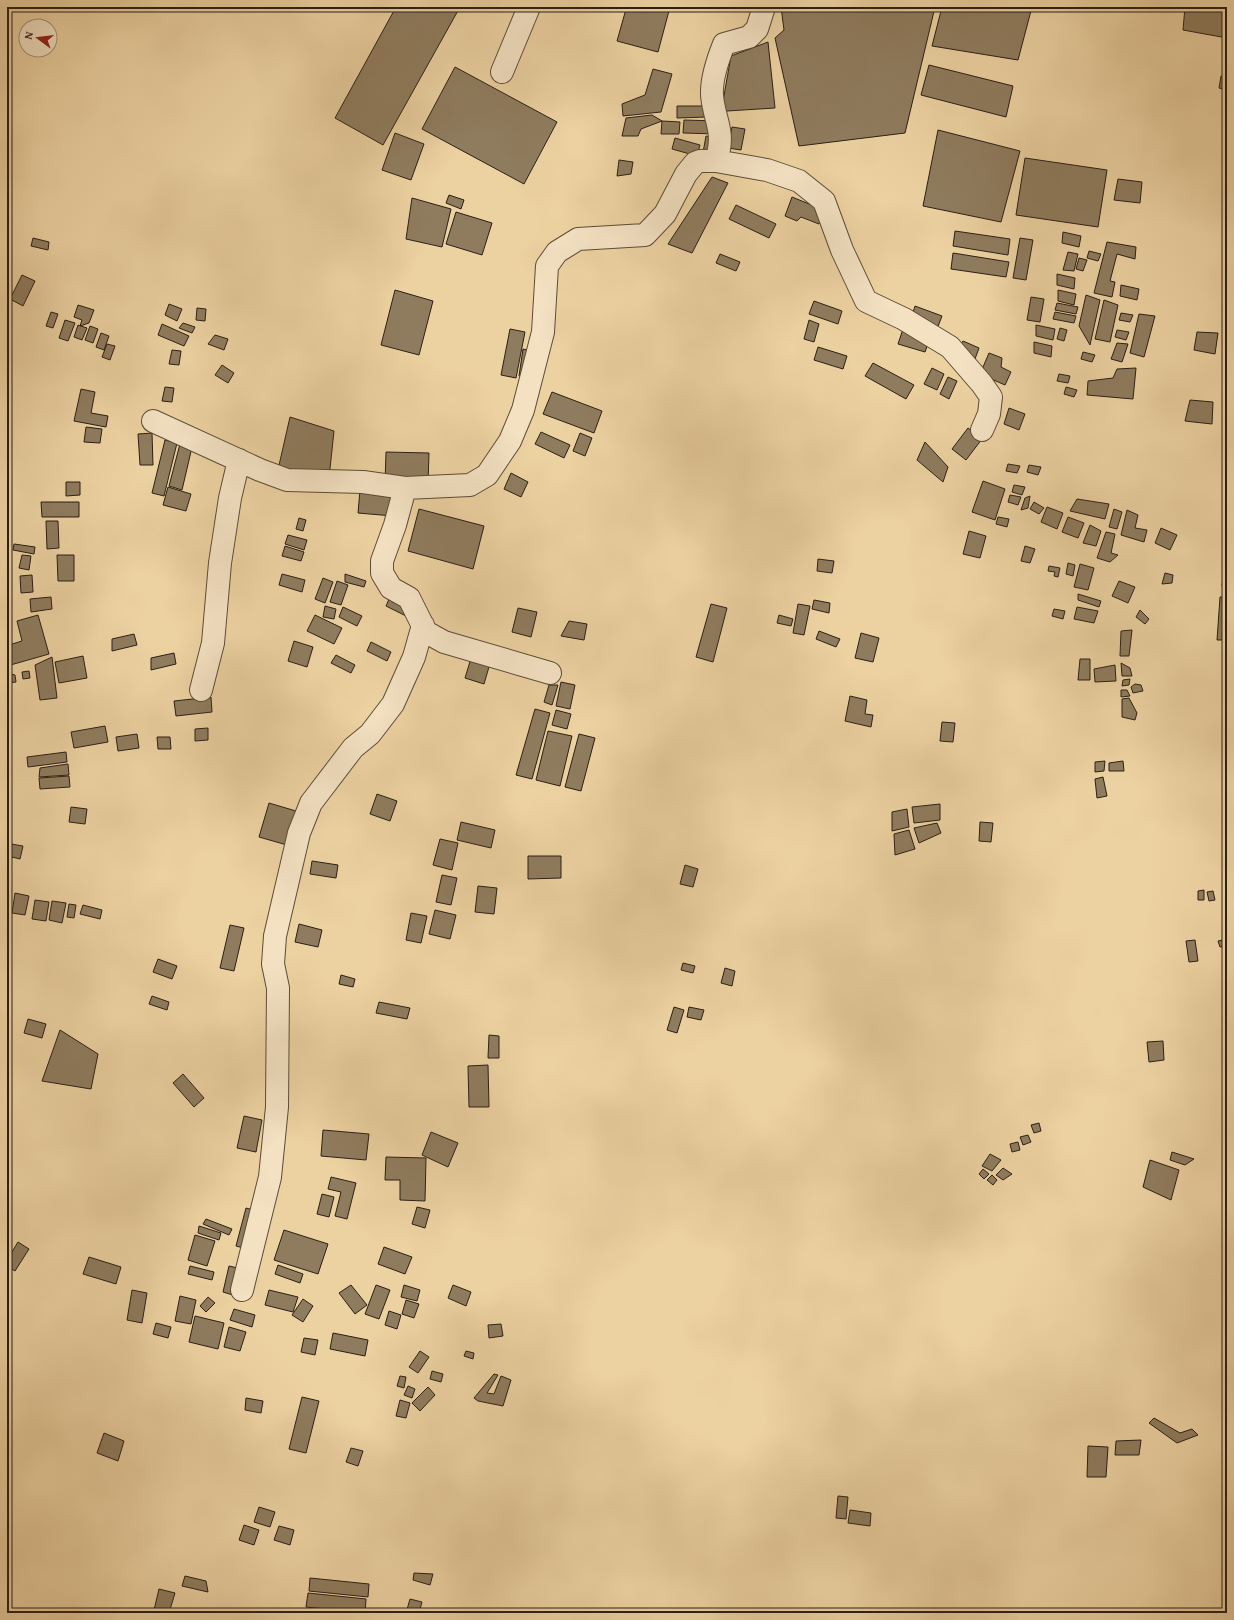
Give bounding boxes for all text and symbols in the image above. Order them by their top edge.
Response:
north arrow [18,18,58,58]
text: N [20,29,37,41]

